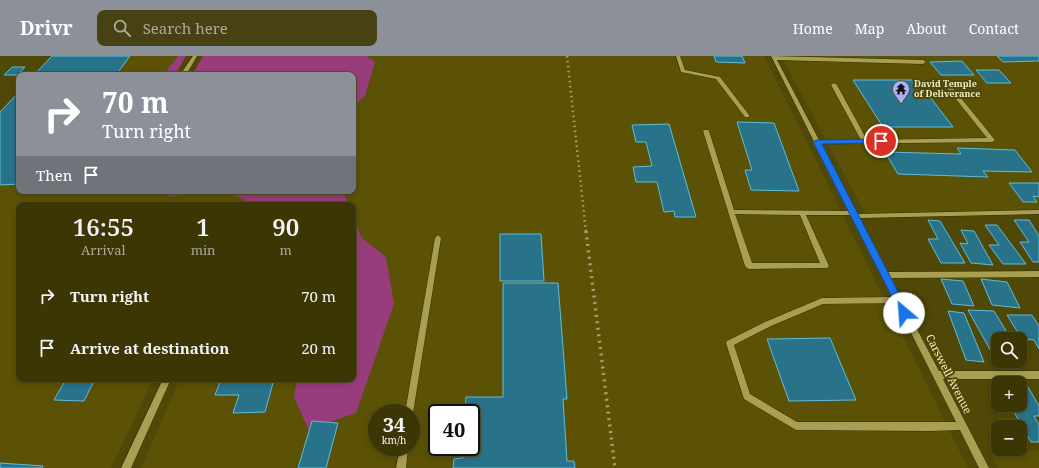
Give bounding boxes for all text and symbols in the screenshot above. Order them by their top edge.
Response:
search box [97,10,377,46]
text: Drivr [20,15,73,41]
icon: search [111,17,133,39]
text: Search here [143,18,228,38]
text: Home [793,19,833,38]
text: Map [855,19,884,38]
text: About [906,19,947,38]
text: Contact [969,19,1019,38]
place label: David Temple of Deliverance [914,77,980,100]
temple icon: David Temple of Deliverance [891,79,911,104]
text: 70 m [102,83,169,121]
icon: right [36,88,88,140]
text: Turn right [102,119,191,143]
pin [864,124,898,158]
icon: arrive [870,130,892,152]
icon: arrive [80,164,102,186]
text: Then [36,165,72,185]
text: 16:55 [73,210,134,243]
text: 1 [196,210,210,243]
text: 90 [272,210,299,243]
text: Arrival [81,241,126,259]
text: min [191,241,216,259]
text: m [280,241,292,259]
icon: right [36,285,58,307]
text: Turn right [70,286,149,306]
text: 70 m [301,286,336,306]
position arrow [883,292,925,334]
street label: Carswell Avenue [923,331,976,416]
map controls [991,332,1027,456]
button: search [991,332,1027,368]
icon: arrive [36,337,58,359]
text: Arrive at destination [70,338,229,358]
text: 20 m [301,338,336,358]
button: + [991,376,1027,412]
speed limit sign: 40 [428,404,480,456]
text: 34 [383,411,405,438]
button: − [991,420,1027,456]
text: km/h [382,433,406,447]

